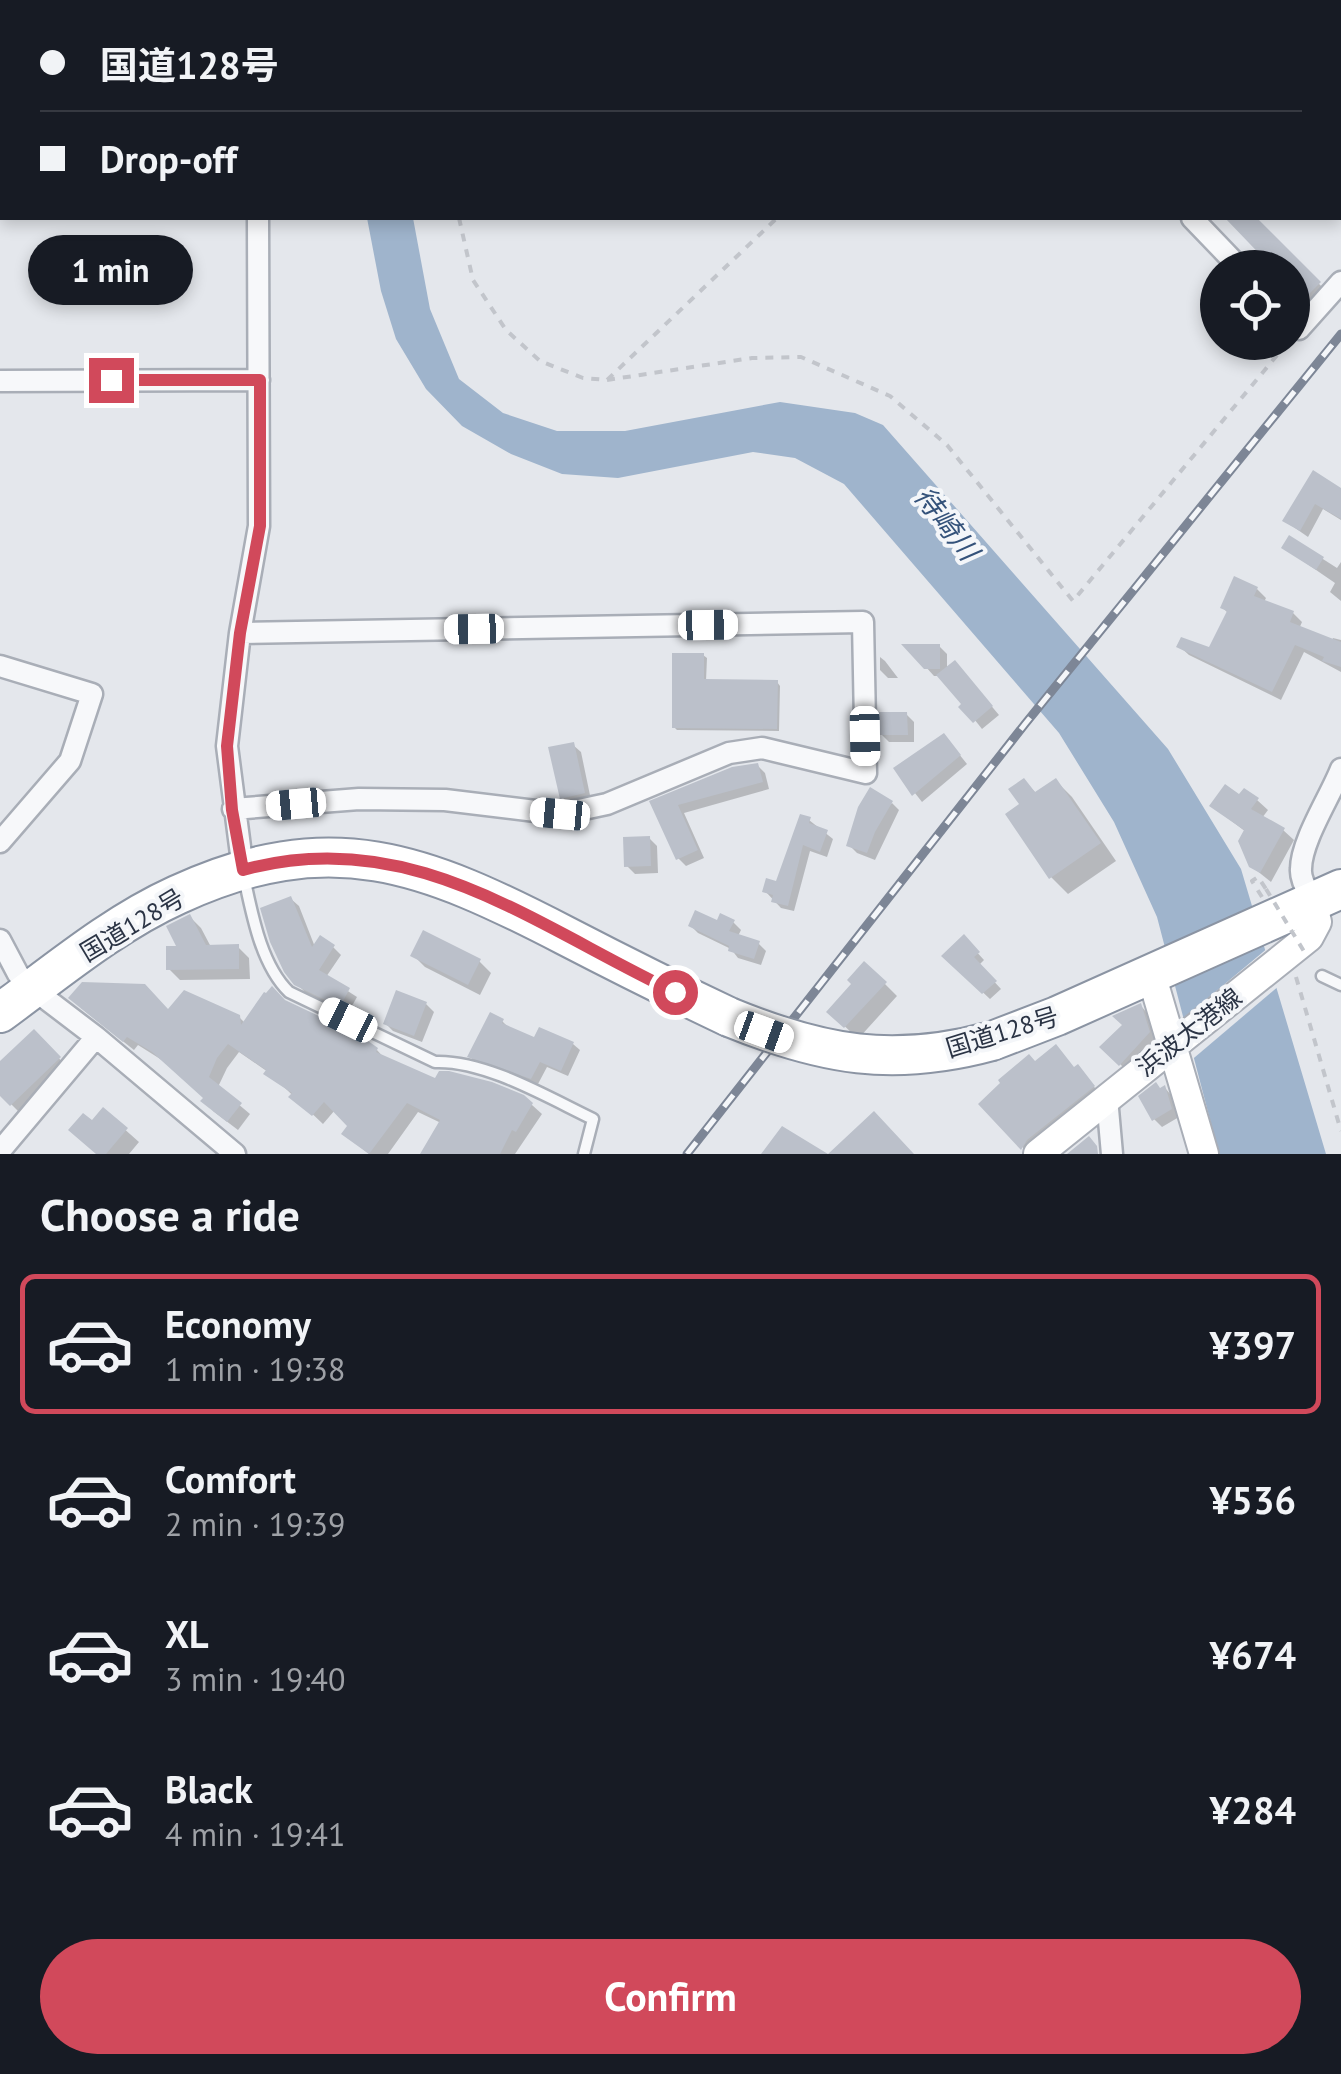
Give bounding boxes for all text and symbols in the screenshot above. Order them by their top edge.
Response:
text: 国道128号 [100,40,279,89]
text: Drop-off [100,134,237,183]
callout: 1 min [28,235,194,305]
text: 1 min [71,249,150,291]
map controls [1200,250,1310,360]
button: locate [1200,250,1310,360]
route end [89,358,134,403]
water label: 待崎川 [907,479,989,570]
car [678,609,738,641]
car [444,613,504,645]
car [849,706,881,766]
car [265,786,327,822]
car [529,796,591,832]
street label: 国道128号 [74,881,190,969]
route start [653,970,698,1015]
street label: 浜波太港線 [1130,981,1248,1083]
car [314,993,382,1047]
street label: 国道128号 [942,1000,1062,1064]
car [731,1008,797,1056]
text: Choose a ride [40,1185,300,1243]
icon: car [45,1299,135,1389]
text: Economy [165,1299,311,1348]
text: ¥397 [1210,1320,1296,1369]
text: 1 min · 19:38 [165,1348,345,1390]
icon: car [45,1454,135,1544]
text: Comfort [165,1454,296,1503]
text: ¥536 [1210,1475,1296,1524]
text: 2 min · 19:39 [165,1503,345,1545]
icon: car [45,1609,135,1699]
text: XL [165,1609,209,1658]
text: ¥674 [1210,1630,1296,1679]
text: 3 min · 19:40 [165,1658,345,1700]
icon: car [45,1764,135,1854]
text: Black [165,1764,253,1813]
text: ¥284 [1210,1785,1296,1834]
text: 4 min · 19:41 [165,1813,345,1855]
button: Confirm [40,1939,1301,2054]

